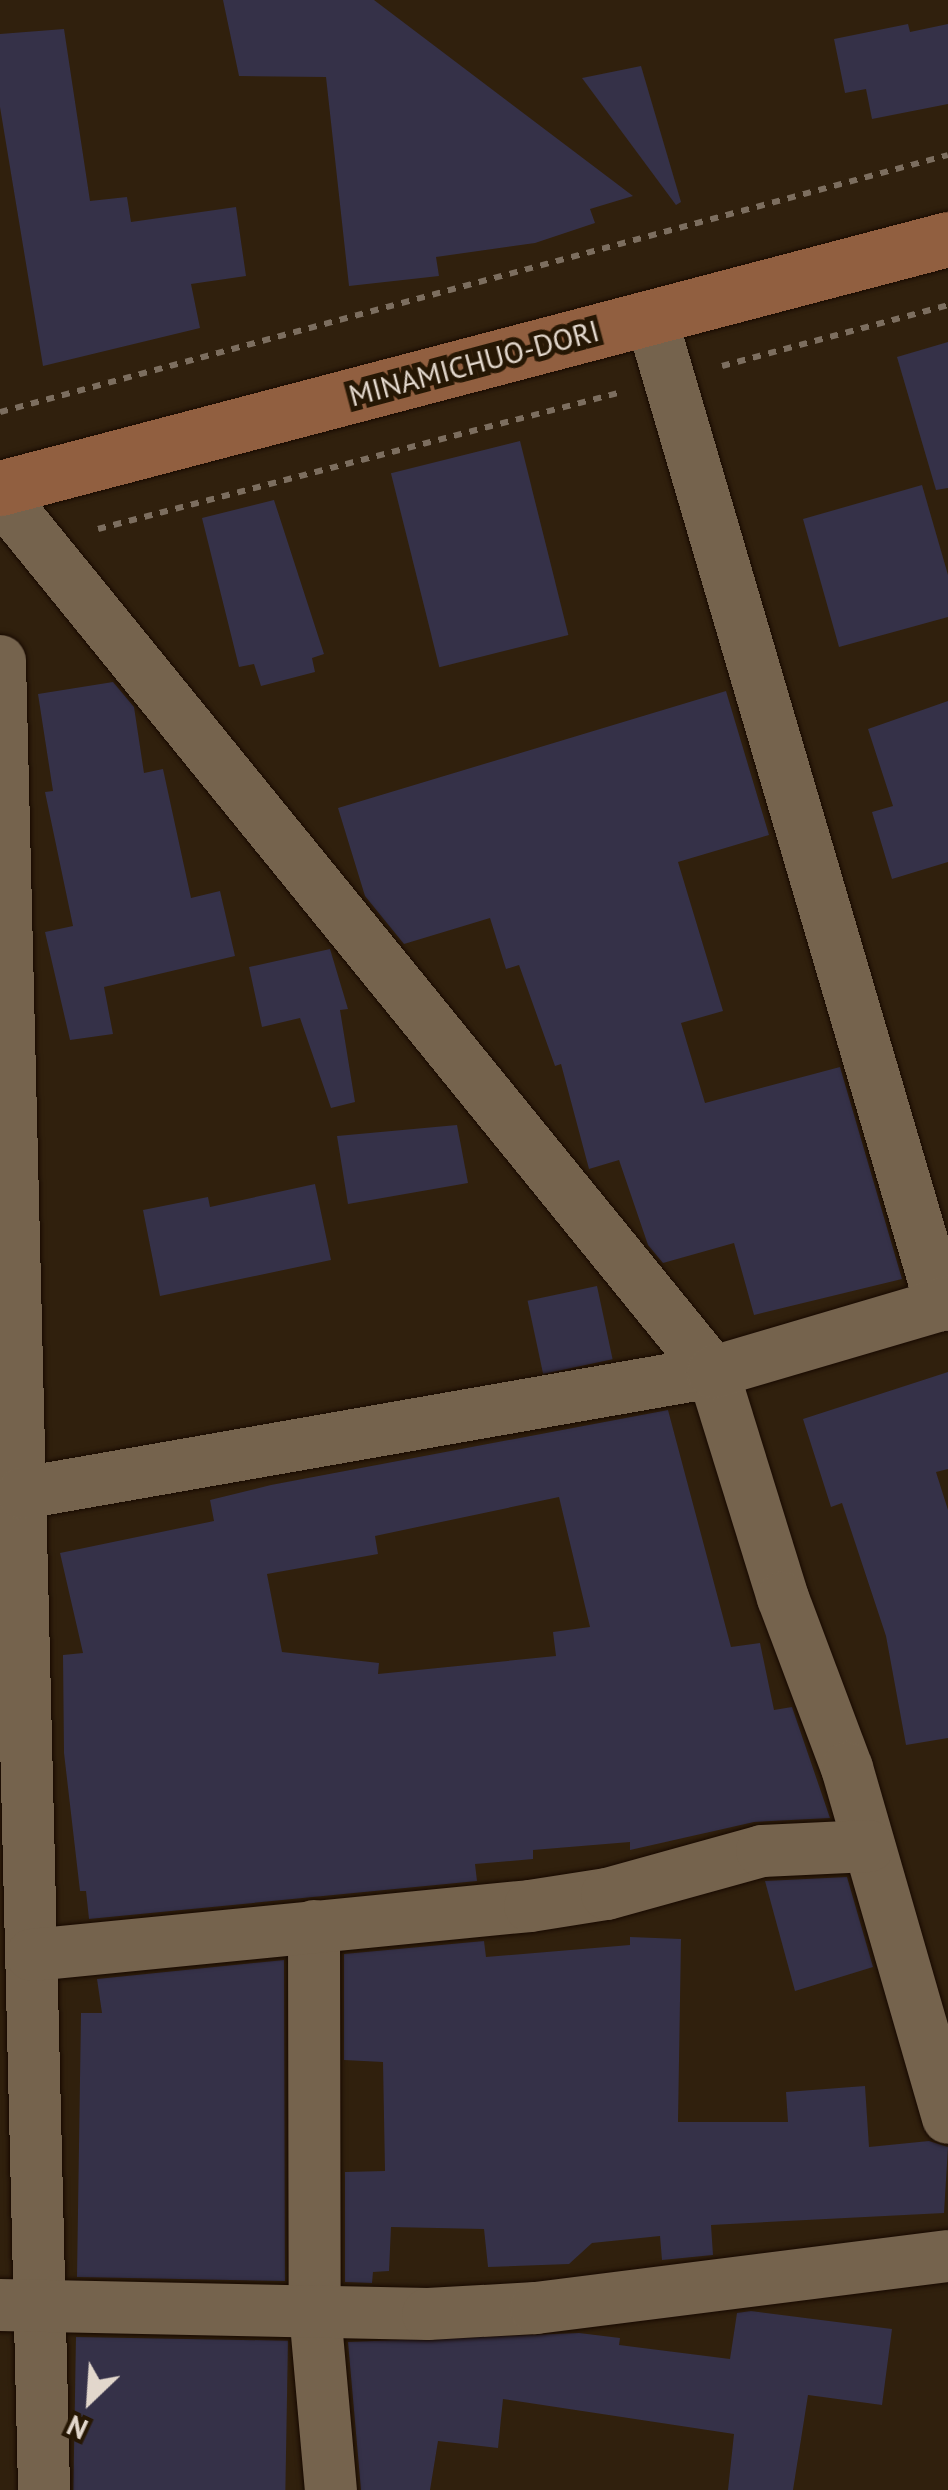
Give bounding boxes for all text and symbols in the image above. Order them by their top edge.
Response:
street label: MINAMICHUO-DORI [345,312,603,414]
north arrow [40,2350,140,2450]
text: N [61,2407,93,2448]

